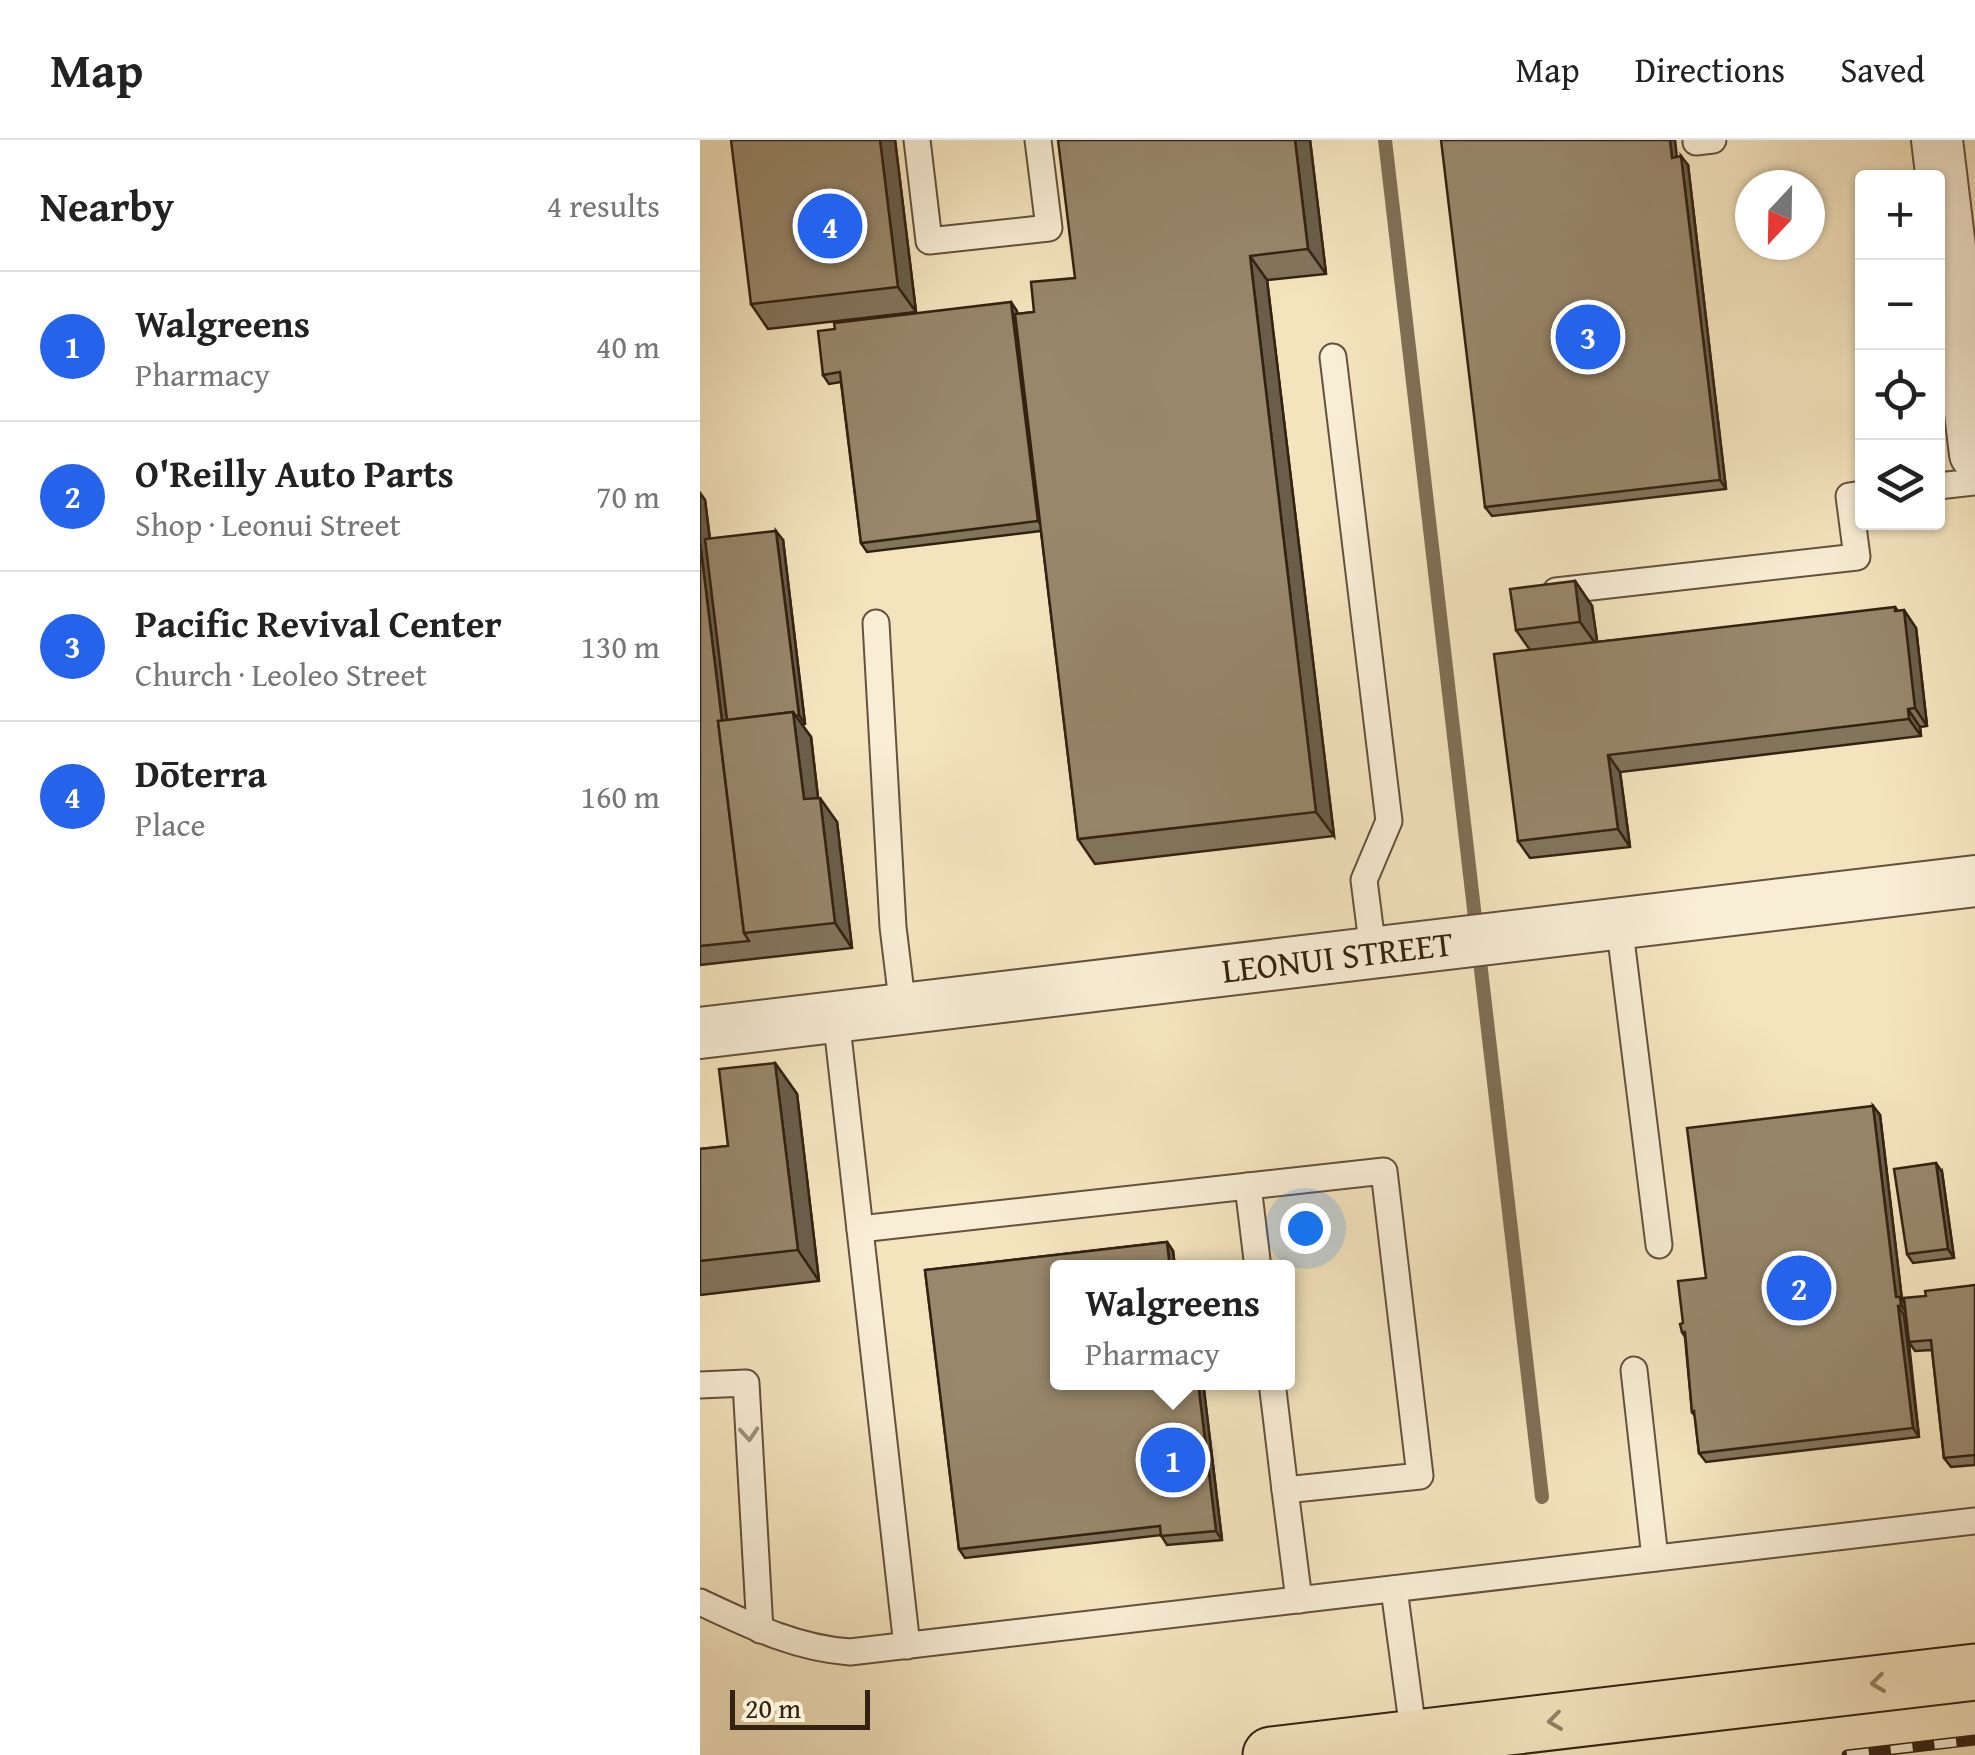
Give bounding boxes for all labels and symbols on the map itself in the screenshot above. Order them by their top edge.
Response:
north arrow [1735,170,1825,260]
pin: 4 [798,188,862,264]
pin: 3 [1556,300,1620,374]
street label: LEONUI STREET [1219,917,1456,996]
your location [1280,1203,1331,1254]
pin: 2 [1766,1250,1832,1326]
pin: 1 [1140,1422,1206,1498]
one-way arrow [738,1426,760,1442]
one-way arrow [1870,1672,1886,1693]
scale bar [730,1685,870,1730]
one-way arrow [1547,1710,1563,1731]

